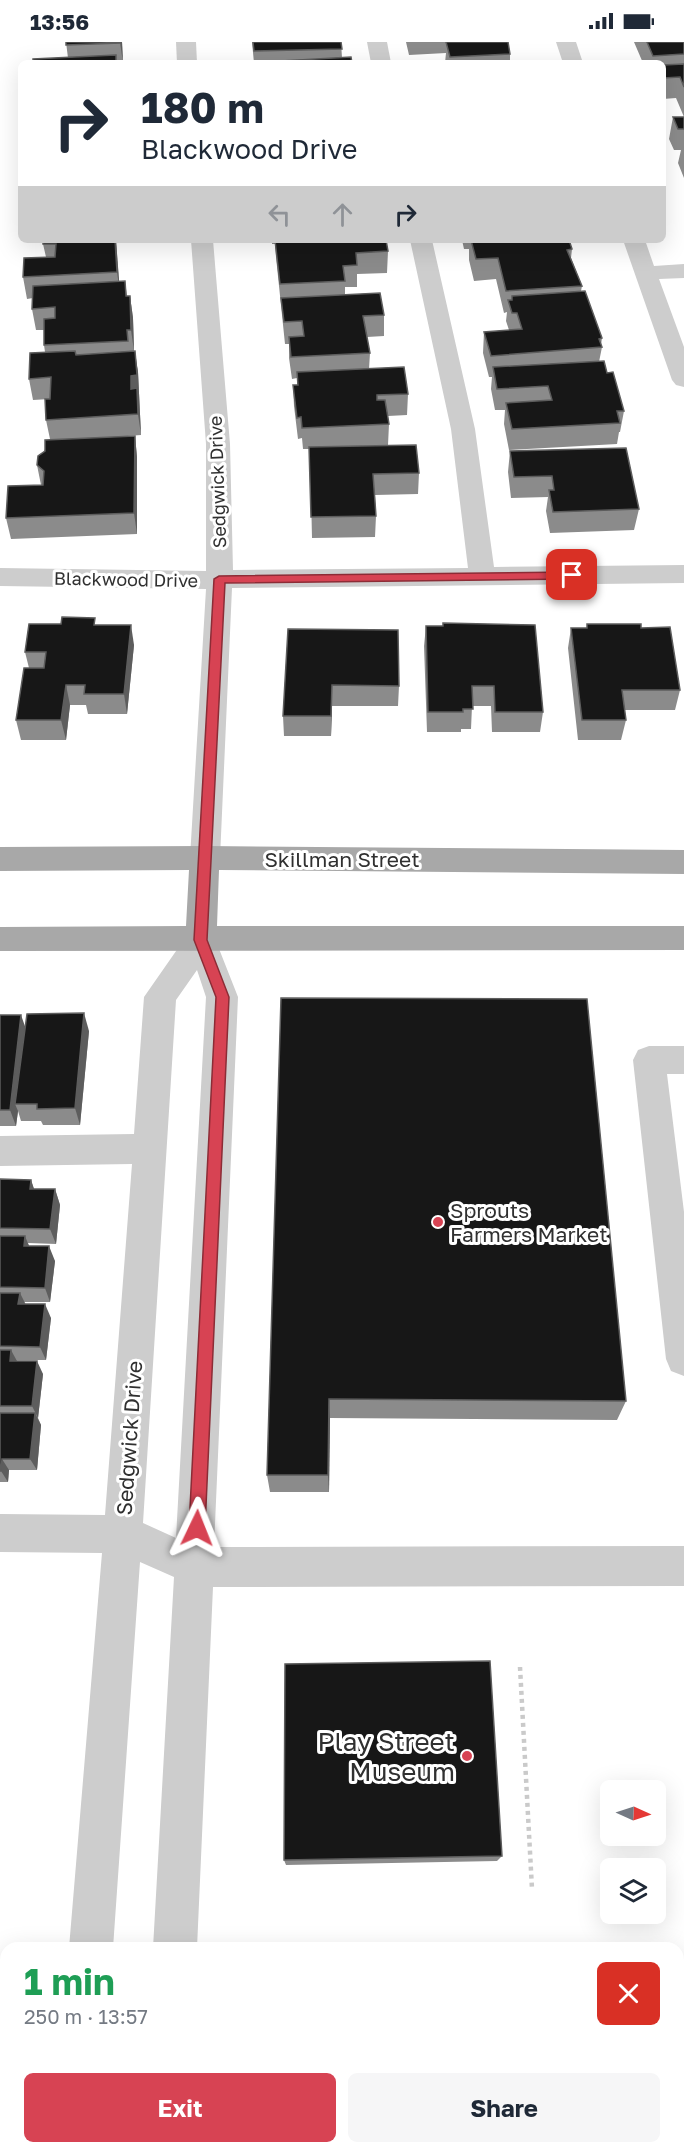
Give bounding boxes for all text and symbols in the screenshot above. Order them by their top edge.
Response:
text: 13:56 [30,8,89,35]
text: 180 m [141,82,264,132]
icon: right [42,84,120,162]
text: Blackwood Drive [141,133,358,165]
icon: left [263,198,296,231]
icon: ahead [326,198,359,231]
icon: right [389,198,422,231]
street label: Sedgwick Drive [204,415,230,549]
pin [546,549,597,600]
icon: arrive [555,558,588,591]
street label: Blackwood Drive [54,567,198,591]
street label: Skillman Street [264,846,420,872]
place label: Sprouts Farmers Market [450,1197,608,1247]
marker: Sprouts Farmers Market [431,1215,445,1229]
street label: Sedgwick Drive [111,1360,147,1516]
position arrow [165,1496,229,1560]
place label: Play Street Museum [317,1726,455,1787]
marker: Play Street Museum [460,1749,474,1763]
north arrow [600,1780,666,1846]
map controls [600,1780,666,1924]
button: layers [600,1858,666,1924]
text: 1 min [24,1960,115,2003]
button: close [597,1962,660,2025]
text: 250 m · 13:57 [24,2004,148,2028]
button: Exit [24,2073,336,2142]
button: Share [348,2073,660,2142]

